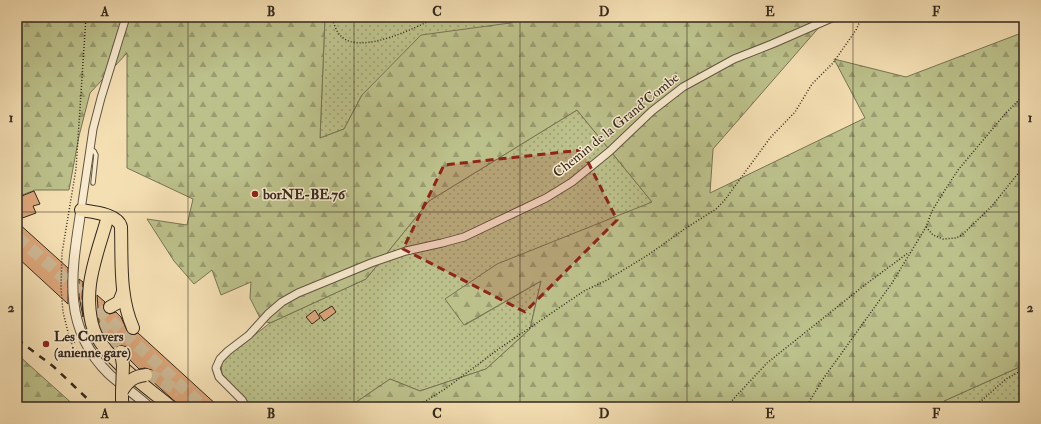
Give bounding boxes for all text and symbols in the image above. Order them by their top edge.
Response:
text: A [100,4,110,20]
text: B [267,4,275,20]
text: C [432,4,442,20]
text: D [599,4,610,20]
text: E [765,4,775,20]
text: F [932,4,941,20]
street label: Chemin de la Grand'Combe [550,69,682,181]
text: 1 [9,110,14,126]
text: 1 [1028,110,1033,126]
place label: borNE-BE.76 [262,186,346,203]
marker: borNE-BE.76 [250,189,260,199]
text: 2 [8,300,15,316]
text: 2 [1027,300,1034,316]
place label: Les Convers (anienne gare) [54,328,131,362]
marker: Les Convers (anienne gare) [41,339,51,349]
text: A [100,406,110,422]
text: B [267,406,275,422]
text: C [432,406,442,422]
text: D [599,406,610,422]
text: E [765,406,775,422]
text: F [932,406,941,422]

